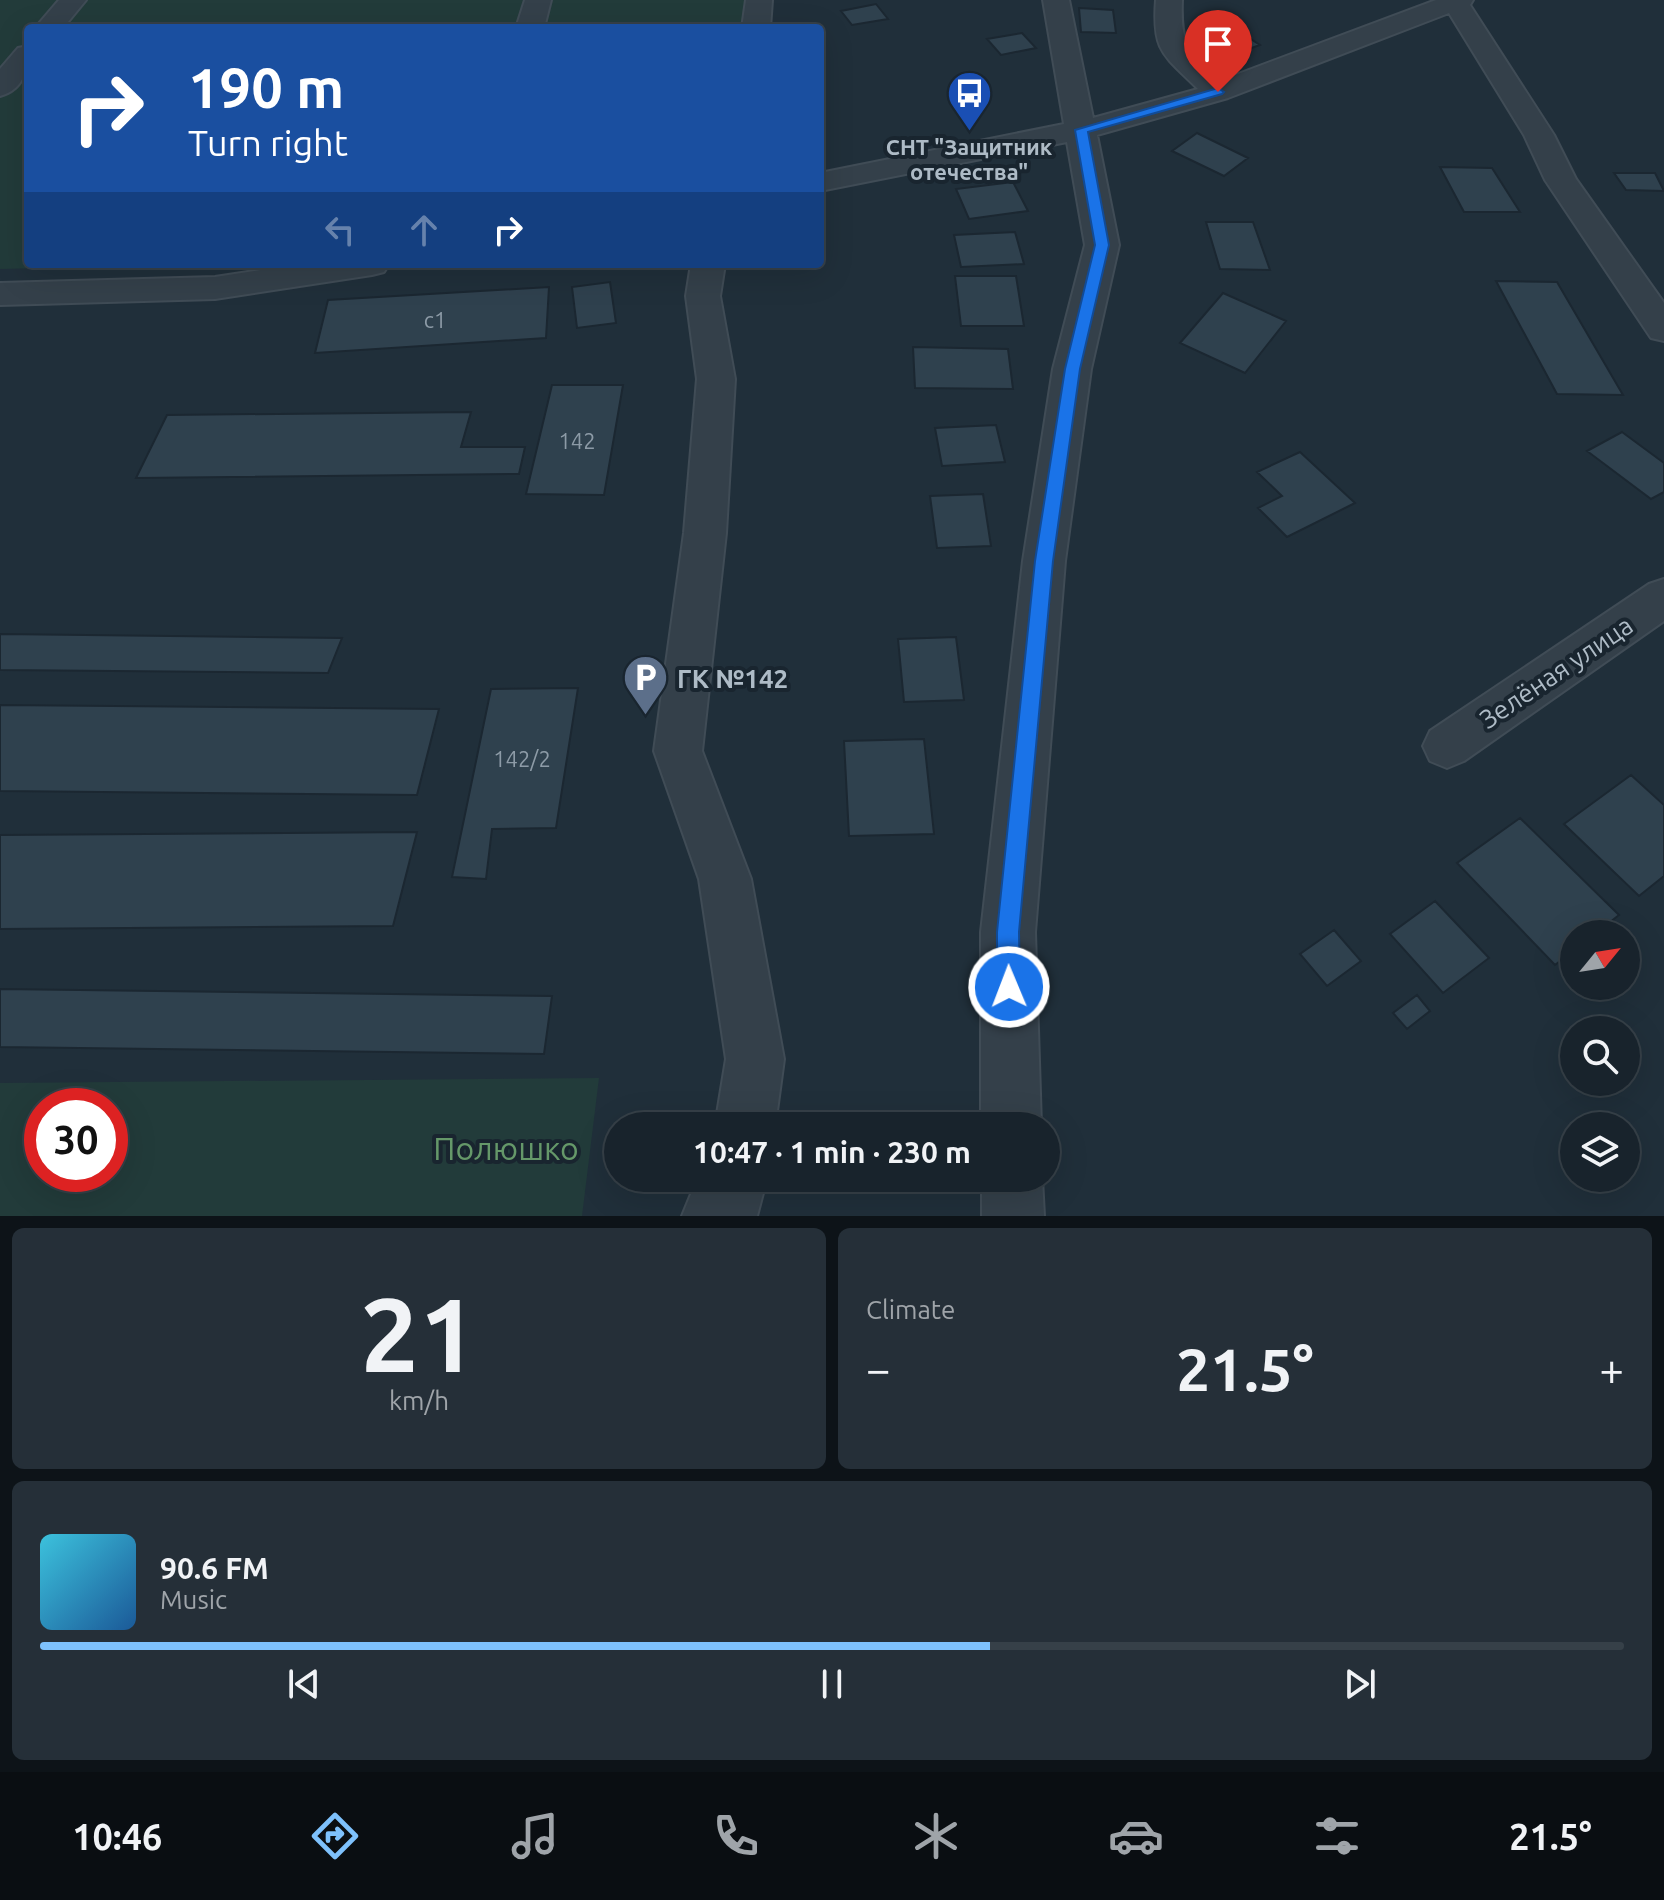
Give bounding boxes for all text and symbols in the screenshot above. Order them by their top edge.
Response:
pin [1184,10,1252,92]
icon: arrive [1196,22,1240,66]
icon: right [56,56,160,160]
text: 190 m [188,56,344,119]
bus stop icon: СНТ "Защитник отечества" [945,69,993,132]
text: Turn right [188,122,348,163]
place label: СНТ "Защитник отечества" [886,134,1053,184]
icon: left [318,208,362,252]
icon: ahead [402,208,446,252]
icon: right [486,208,530,252]
house number: с1 [424,307,446,332]
house number: 142 [558,428,596,453]
street label: Зелёная улица [1474,610,1638,734]
parking icon: ГК №142 [622,654,670,717]
place label: ГК №142 [677,664,788,693]
house number: 142/2 [493,746,551,771]
north arrow [1560,920,1640,1000]
map controls [1560,920,1640,1192]
position arrow [967,945,1051,1029]
button: search [1560,1016,1640,1096]
speed limit sign: 30 [24,1088,128,1192]
button: layers [1560,1112,1640,1192]
park label: Полюшко [433,1130,579,1166]
text: 10:47 · 1 min · 230 m [693,1135,971,1169]
text: 21 [360,1275,478,1392]
text: Climate [866,1295,955,1324]
text: 21.5° [1176,1335,1314,1402]
text: − [866,1344,891,1393]
text: + [1599,1344,1624,1393]
text: km/h [389,1386,449,1415]
text: 90.6 FM [160,1551,269,1585]
text: Music [160,1585,227,1614]
icon: previous [282,1662,326,1706]
icon: pause [810,1662,854,1706]
icon: next [1338,1662,1382,1706]
icon: directions [307,1808,363,1864]
icon: music [507,1808,563,1864]
icon: phone [708,1808,764,1864]
icon: climate [908,1808,964,1864]
icon: car [1108,1808,1164,1864]
icon: filters [1309,1808,1365,1864]
text: 10:46 [72,1816,162,1857]
text: 21.5° [1509,1816,1592,1857]

